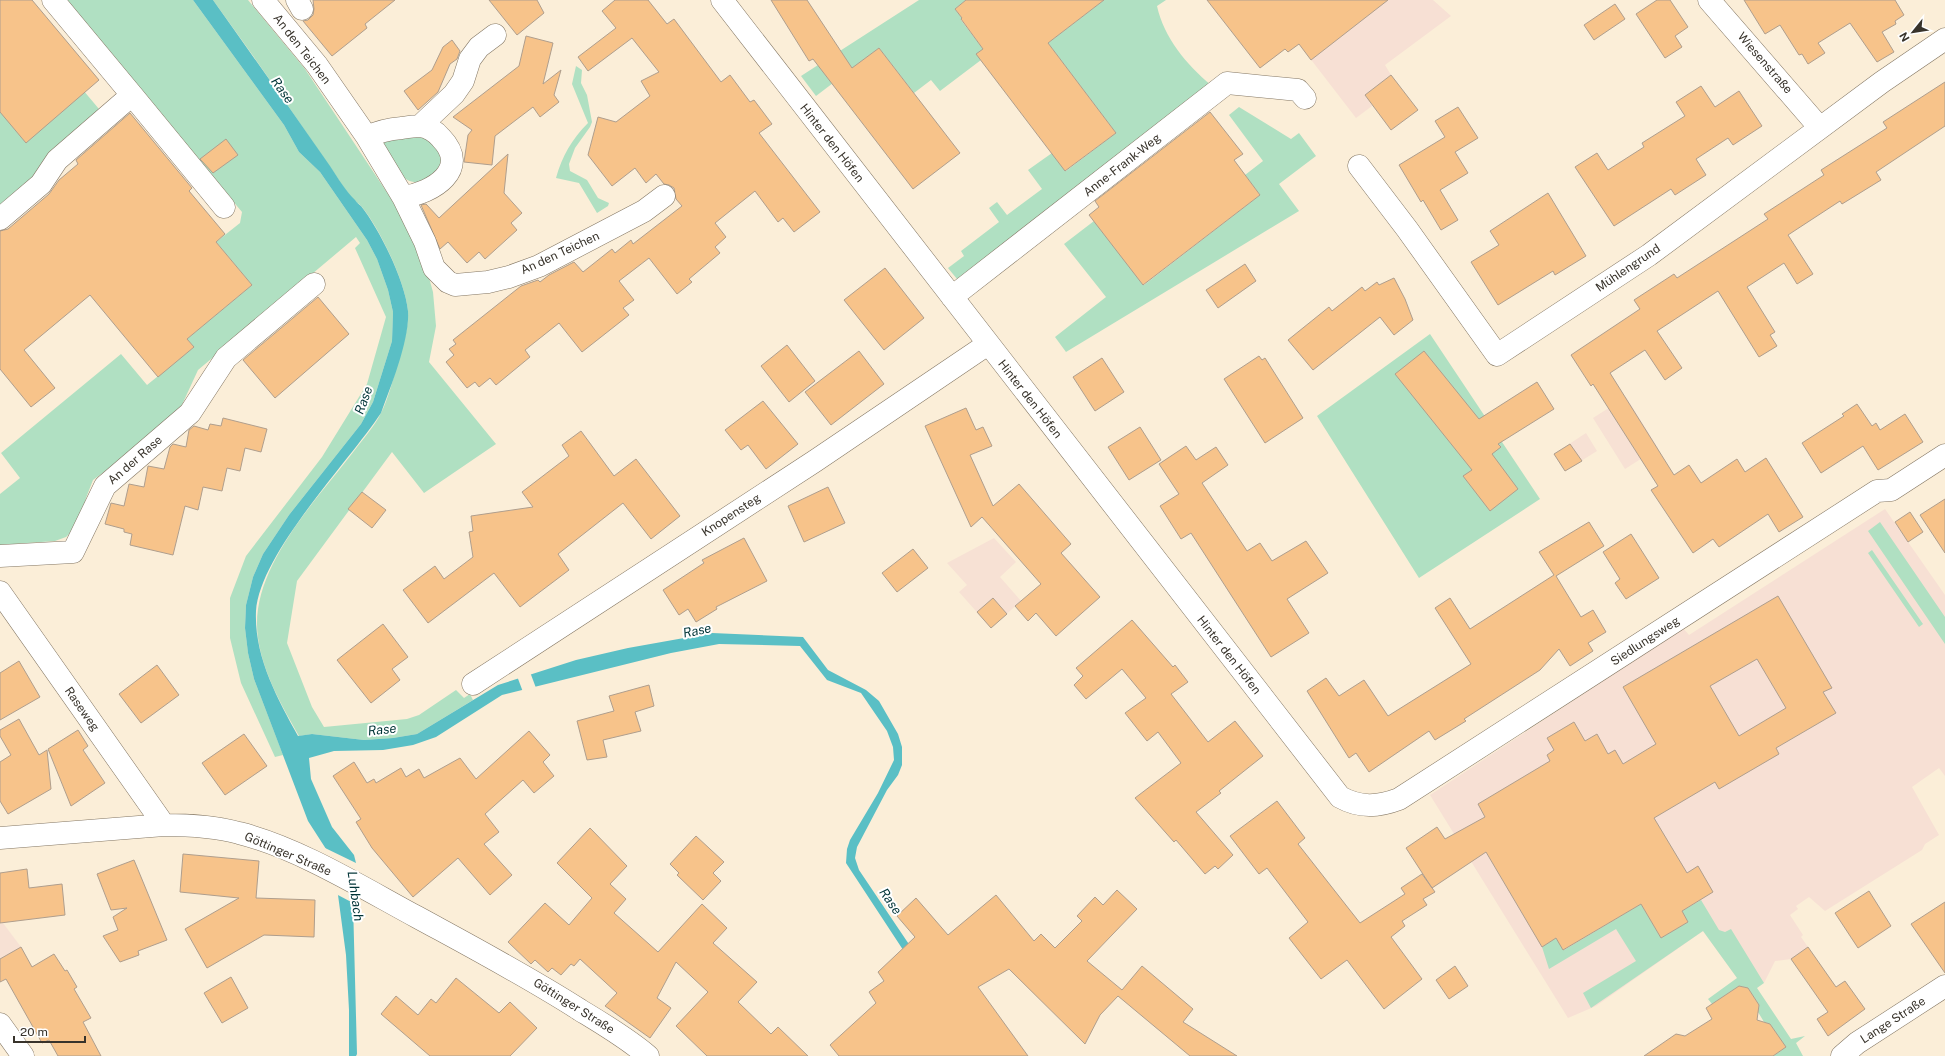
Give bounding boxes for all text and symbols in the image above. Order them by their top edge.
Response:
street label: An den Teichen [270,11,334,87]
north arrow [1893,12,1933,52]
street label: Wiesenstraße [1735,30,1796,97]
text: N [1897,30,1912,44]
water label: Rase [268,74,297,106]
street label: Hinter den Höfen [797,101,867,185]
street label: Anne-Frank-Weg [1081,131,1163,199]
street label: An den Teichen [518,229,602,277]
street label: Mühlengrund [1593,241,1663,295]
street label: Hinter den Höfen [995,357,1065,441]
water label: Rase [352,384,375,416]
street label: An der Rase [105,433,165,487]
street label: Knopensteg [699,491,763,539]
street label: Hinter den Höfen [1194,613,1264,697]
street label: Siedlungsweg [1608,614,1682,668]
water label: Rase [682,620,713,641]
street label: Raseweg [62,684,102,734]
water label: Rase [367,721,397,738]
street label: Göttinger Straße [242,829,334,879]
water label: Luhbach [345,870,366,922]
water label: Rase [876,885,905,917]
street label: Göttinger Straße [531,975,617,1037]
street label: Lange Straße [1858,994,1928,1046]
scale bar [14,1018,85,1044]
text: 20 m [20,1025,48,1039]

